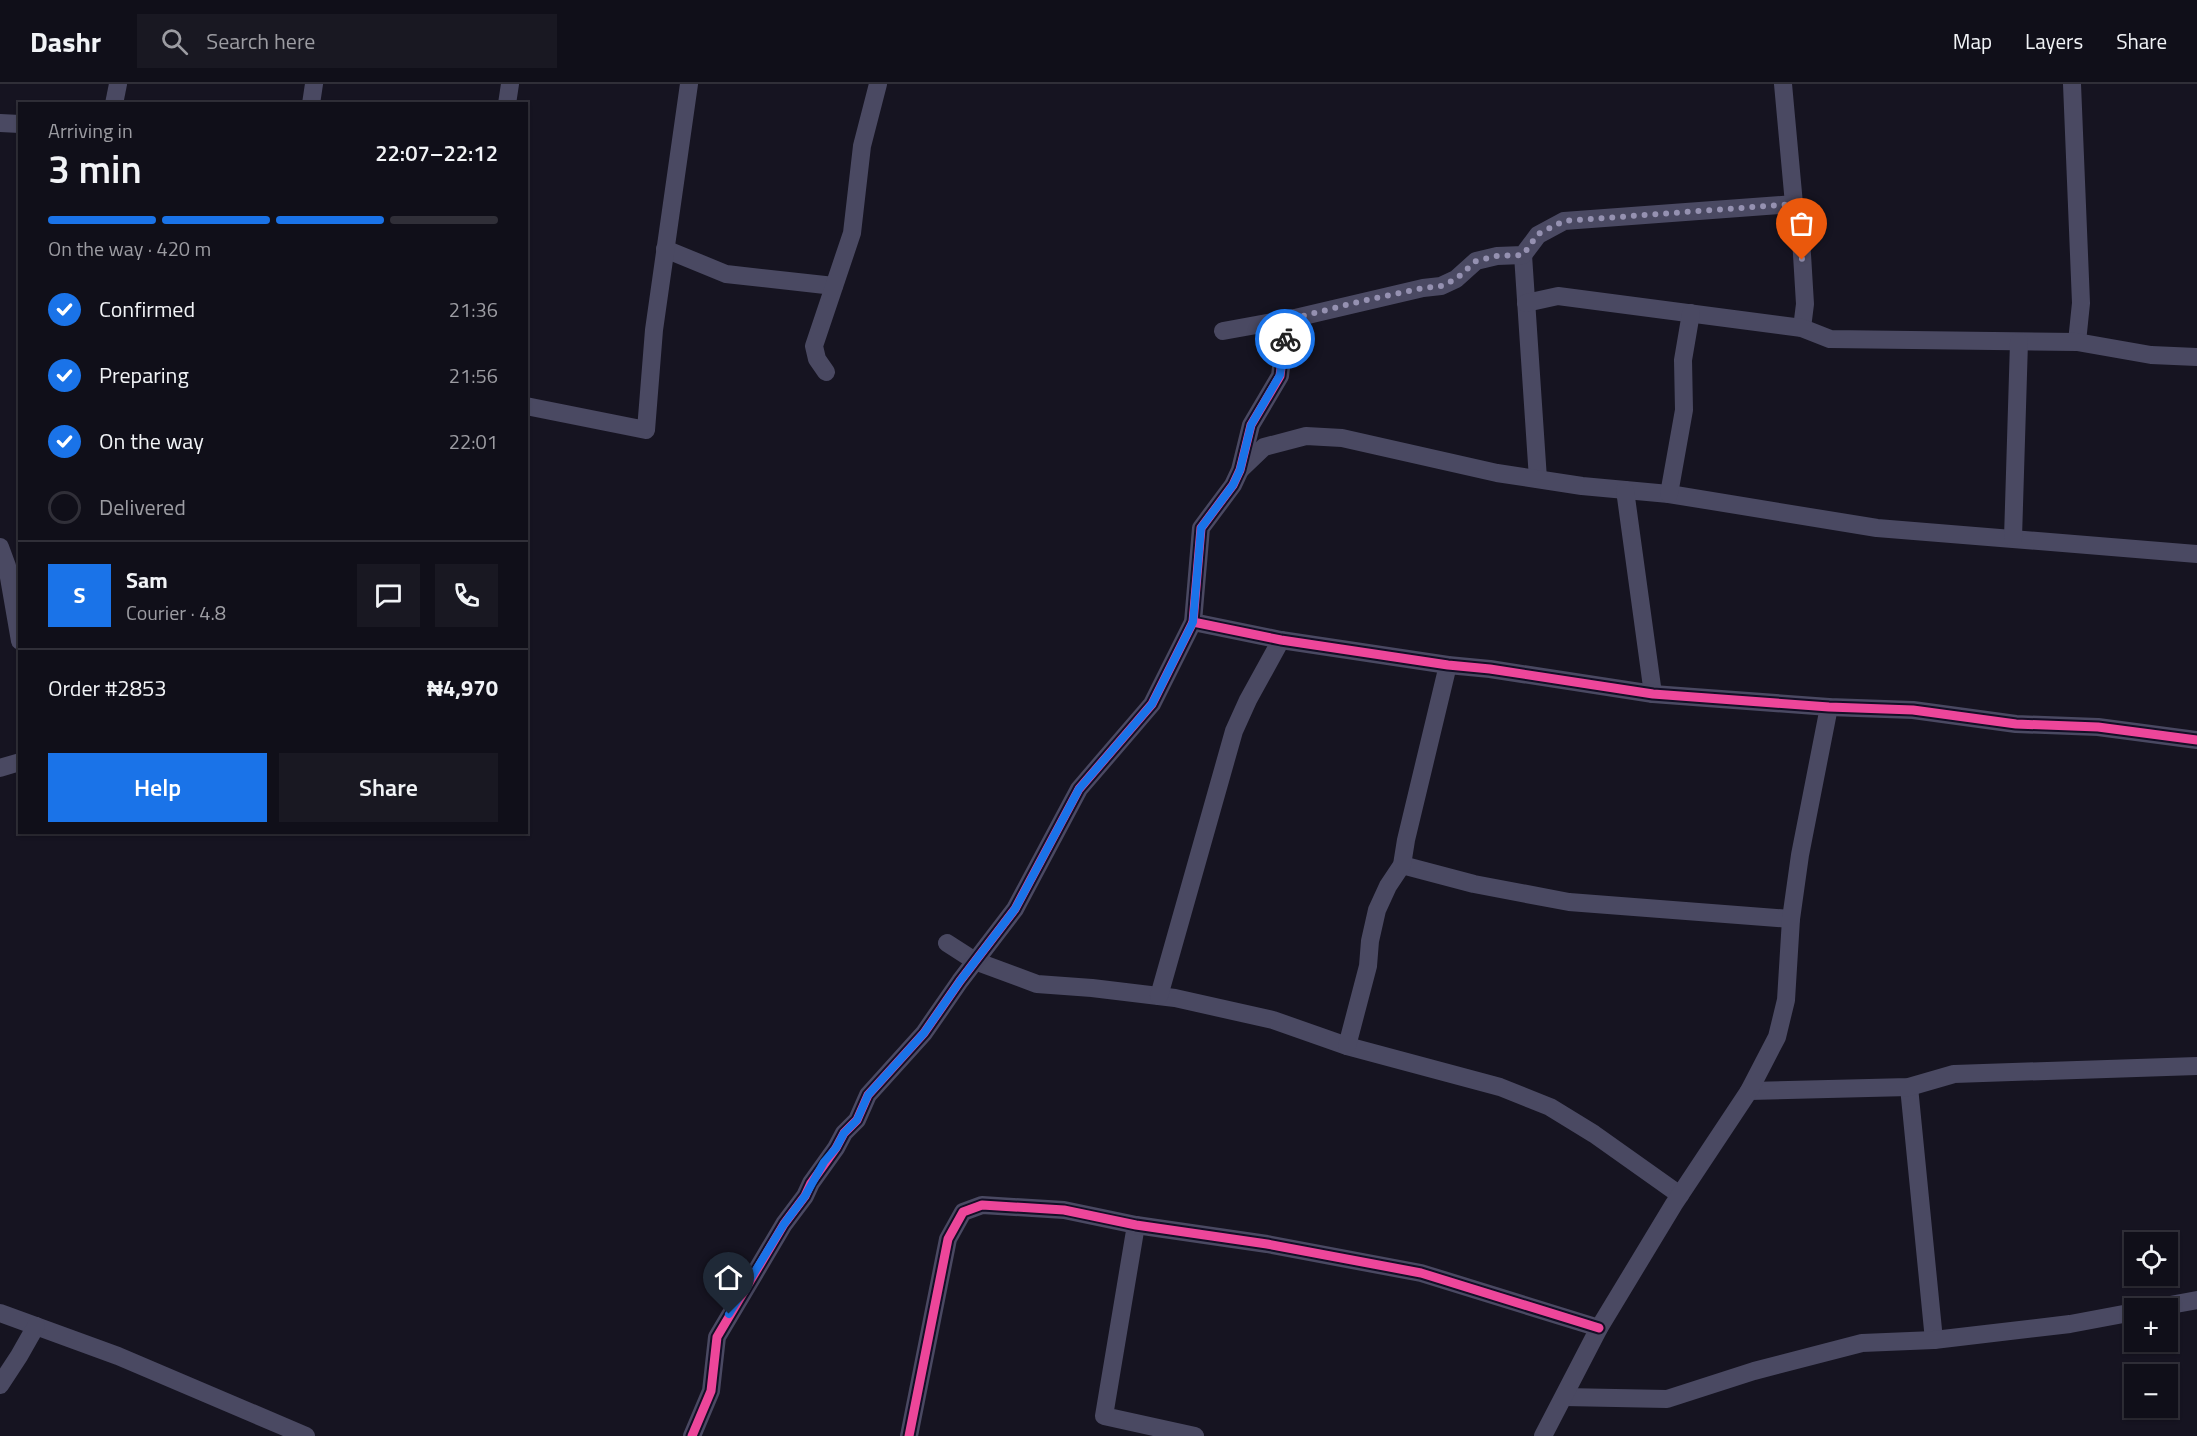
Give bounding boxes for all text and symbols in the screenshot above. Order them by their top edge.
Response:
search box [137,14,557,68]
text: Dashr [30,20,101,63]
text: Search here [206,24,315,58]
icon: search [158,25,191,58]
text: Map [1953,25,1992,57]
text: Layers [2025,25,2083,57]
text: Share [2116,25,2167,57]
text: Arriving in [48,115,133,146]
text: 22:07–22:12 [375,136,498,170]
text: 3 min [48,139,142,198]
pin [1776,198,1827,260]
icon: bag [1785,207,1818,240]
text: On the way · 420 m [48,233,211,264]
text: Confirmed [99,292,195,326]
icon: check [48,293,81,326]
text: 21:36 [449,294,498,325]
courier [1255,309,1315,369]
icon: bike [1269,323,1302,356]
text: Preparing [99,358,189,392]
icon: check [48,359,81,392]
text: 21:56 [449,360,498,391]
text: On the way [99,424,204,458]
icon: check [48,425,81,458]
text: 22:01 [449,426,498,457]
text: Delivered [99,490,186,524]
text: Sam [126,563,168,597]
button: chat [357,564,420,627]
button: phone [435,564,498,627]
text: S [74,578,85,612]
text: Courier · 4.8 [126,597,226,628]
text: Order #2853 [48,671,167,705]
text: ₦4,970 [427,671,498,705]
button: Help [48,753,267,822]
button: Share [279,753,498,822]
map controls [2124,1232,2178,1418]
button: locate [2124,1232,2178,1286]
pin [703,1252,754,1314]
icon: home [712,1261,745,1294]
button: + [2124,1298,2178,1352]
button: − [2124,1364,2178,1418]

